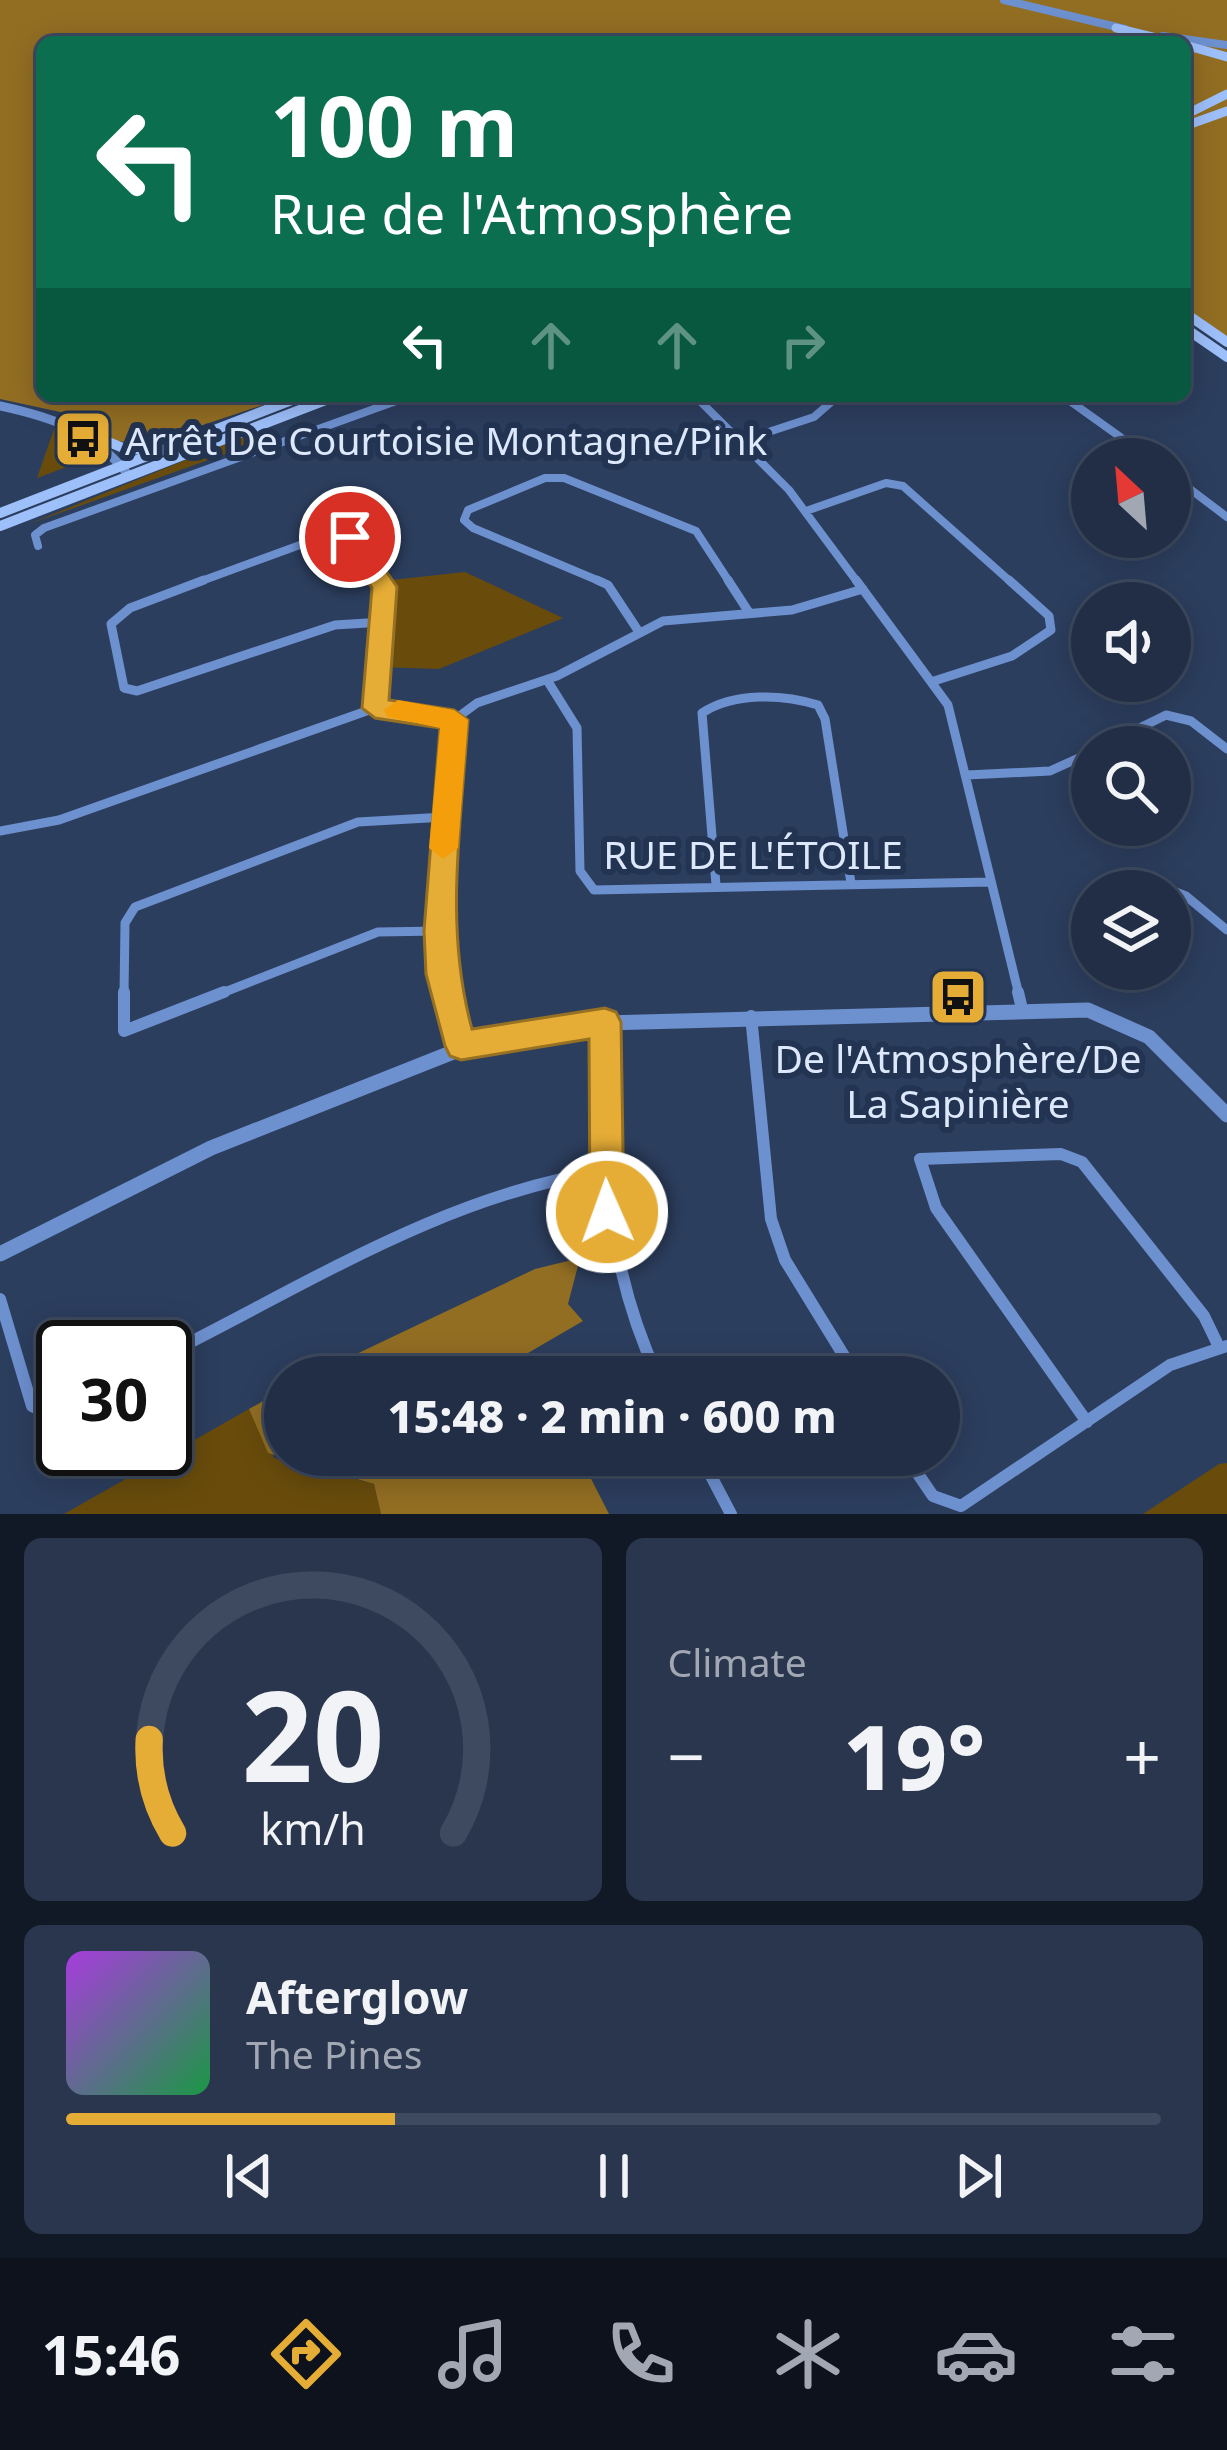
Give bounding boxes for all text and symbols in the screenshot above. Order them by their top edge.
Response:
text: 100 m [270,67,518,182]
icon: left [72,84,228,240]
text: Rue de l'Atmosphère [270,176,793,250]
icon: left [392,312,458,378]
icon: ahead [518,312,584,378]
icon: ahead [644,312,710,378]
icon: right [770,312,836,378]
bus stop icon: Arrêt De Courtoisie Montagne/Pink [52,408,114,470]
place label: Arrêt De Courtoisie Montagne/Pink [125,413,768,466]
north arrow [1071,438,1191,558]
map controls [1071,438,1191,990]
pin [299,486,401,588]
icon: arrive [317,504,383,570]
button: sound [1071,582,1191,702]
button: search [1071,726,1191,846]
street label: RUE DE L'ÉTOILE [603,827,903,880]
button: layers [1071,870,1191,990]
bus stop icon: De l'Atmosphère/De La Sapinière [927,966,989,1028]
place label: De l'Atmosphère/De La Sapinière [775,1031,1141,1129]
position arrow [544,1149,670,1275]
speed limit sign: 30 [36,1320,192,1476]
text: 15:48 · 2 min · 600 m [387,1385,837,1446]
text: Climate [668,1635,807,1688]
text: 20 [241,1649,384,1819]
text: 19° [843,1694,985,1816]
text: − [668,1710,705,1800]
text: + [1123,1710,1161,1800]
text: km/h [260,1798,365,1857]
text: Afterglow [246,1966,468,2027]
text: The Pines [246,2027,422,2080]
icon: previous [216,2143,282,2209]
icon: pause [581,2143,647,2209]
icon: next [946,2143,1012,2209]
icon: directions [264,2312,348,2396]
icon: music [431,2312,515,2396]
icon: phone [599,2312,683,2396]
icon: climate [766,2312,850,2396]
icon: car [934,2312,1018,2396]
icon: filters [1101,2312,1185,2396]
text: 15:46 [42,2317,180,2391]

